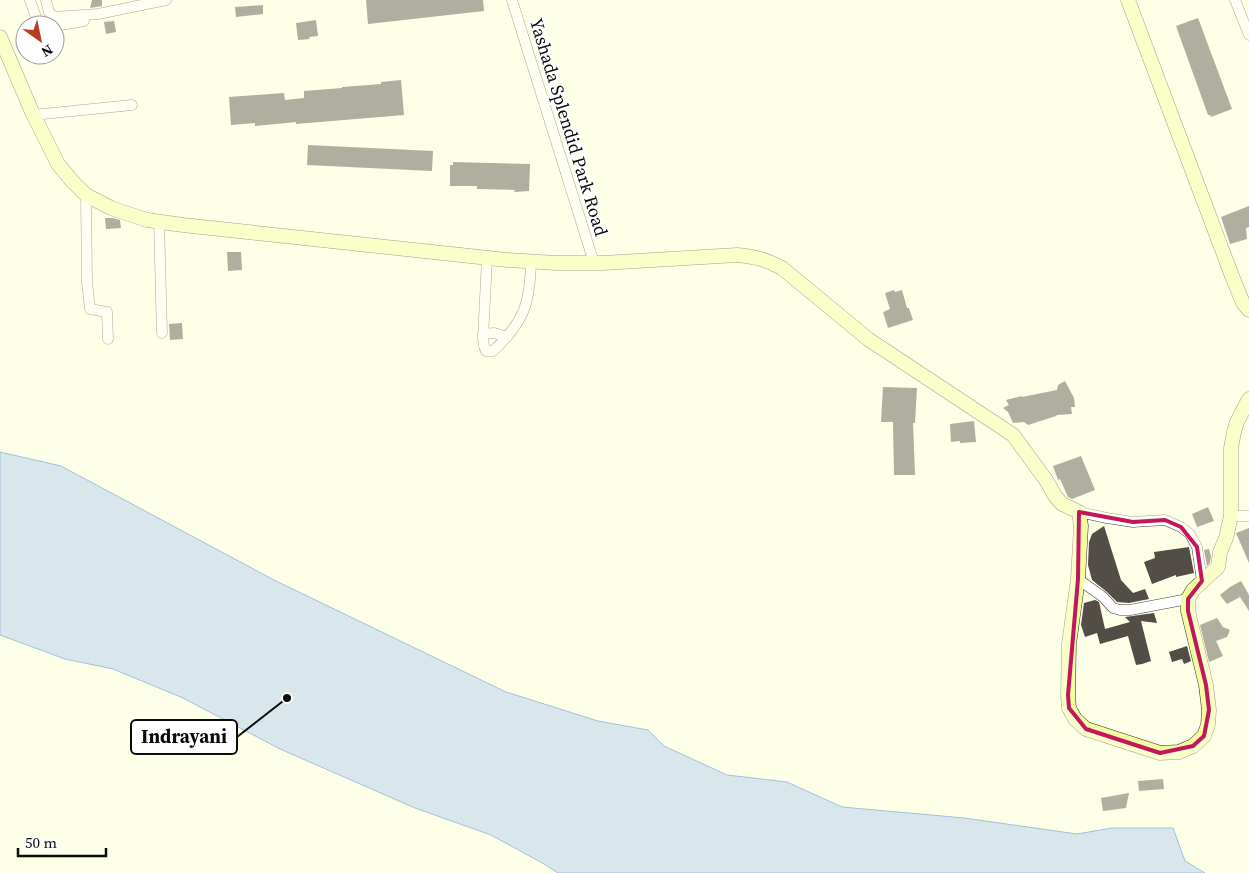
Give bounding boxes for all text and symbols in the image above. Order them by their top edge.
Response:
north arrow [15,15,65,65]
street label: Yashada Splendid Park Road [524,15,614,239]
text: N [37,40,57,62]
callout: Indrayani [131,720,237,754]
text: Indrayani [141,723,227,749]
scale bar [18,826,105,858]
text: 50 m [25,832,57,853]

